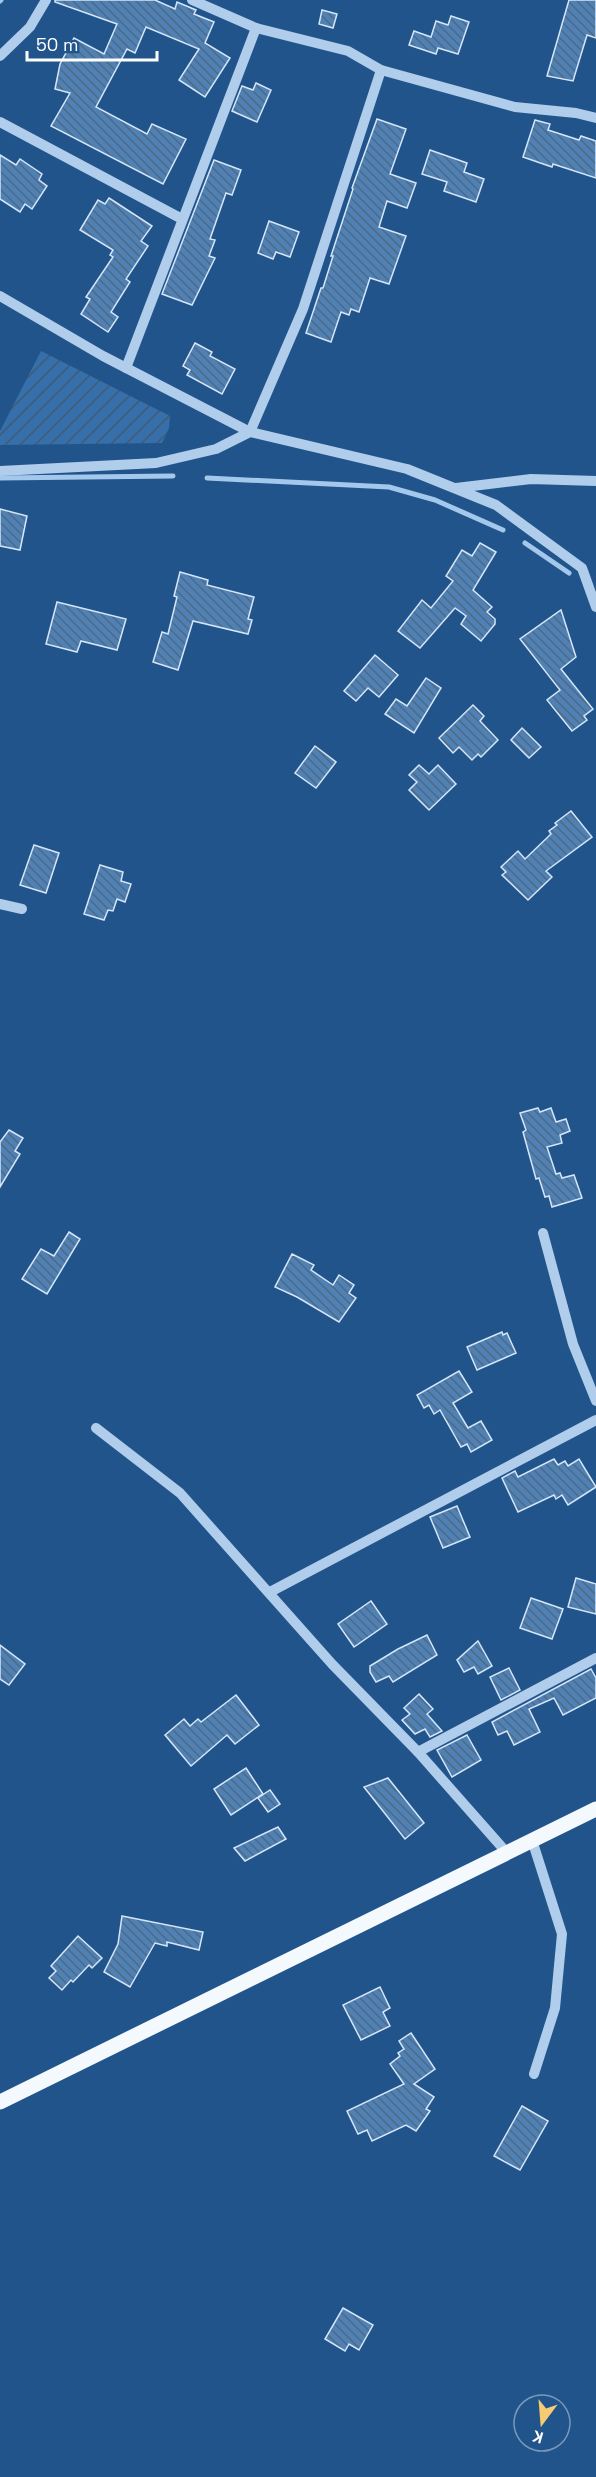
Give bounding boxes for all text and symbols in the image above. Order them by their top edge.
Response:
scale bar [27,24,158,62]
text: 50 m [36,33,78,56]
north arrow [512,2393,572,2453]
text: K [530,2425,546,2448]

